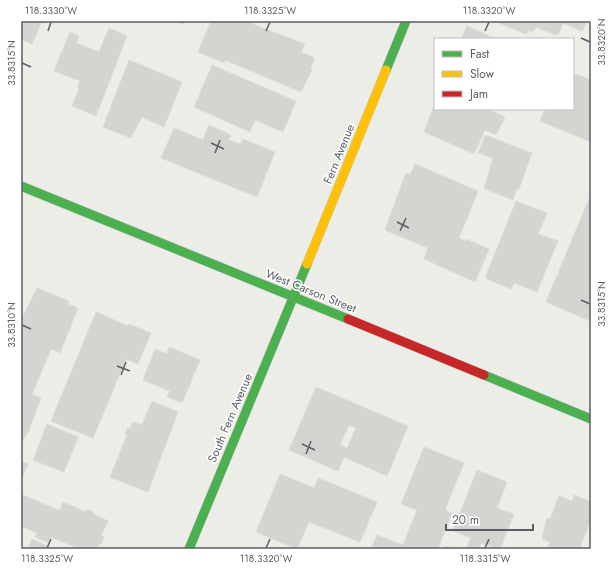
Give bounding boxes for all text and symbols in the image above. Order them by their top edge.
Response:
text: 118.3330°W [25,3,77,18]
text: 118.3325°W [244,3,296,18]
text: 118.3320°W [463,3,515,18]
text: 33.8320°N [594,19,609,65]
legend [434,38,574,110]
text: 33.8315°N [4,40,19,86]
text: Fast [470,45,489,63]
text: Slow [470,65,495,83]
text: Jam [468,85,488,103]
street label: Fern Avenue [319,121,359,187]
street label: West Carson Street [263,265,359,317]
text: 33.8315°N [594,281,609,327]
text: 33.8310°N [4,302,19,348]
street label: South Fern Avenue [203,371,257,465]
scale bar [446,506,533,532]
text: 20 m [452,511,479,529]
text: 118.3325°W [21,551,73,566]
text: 118.3320°W [240,551,292,566]
text: 118.3315°W [459,551,511,566]

